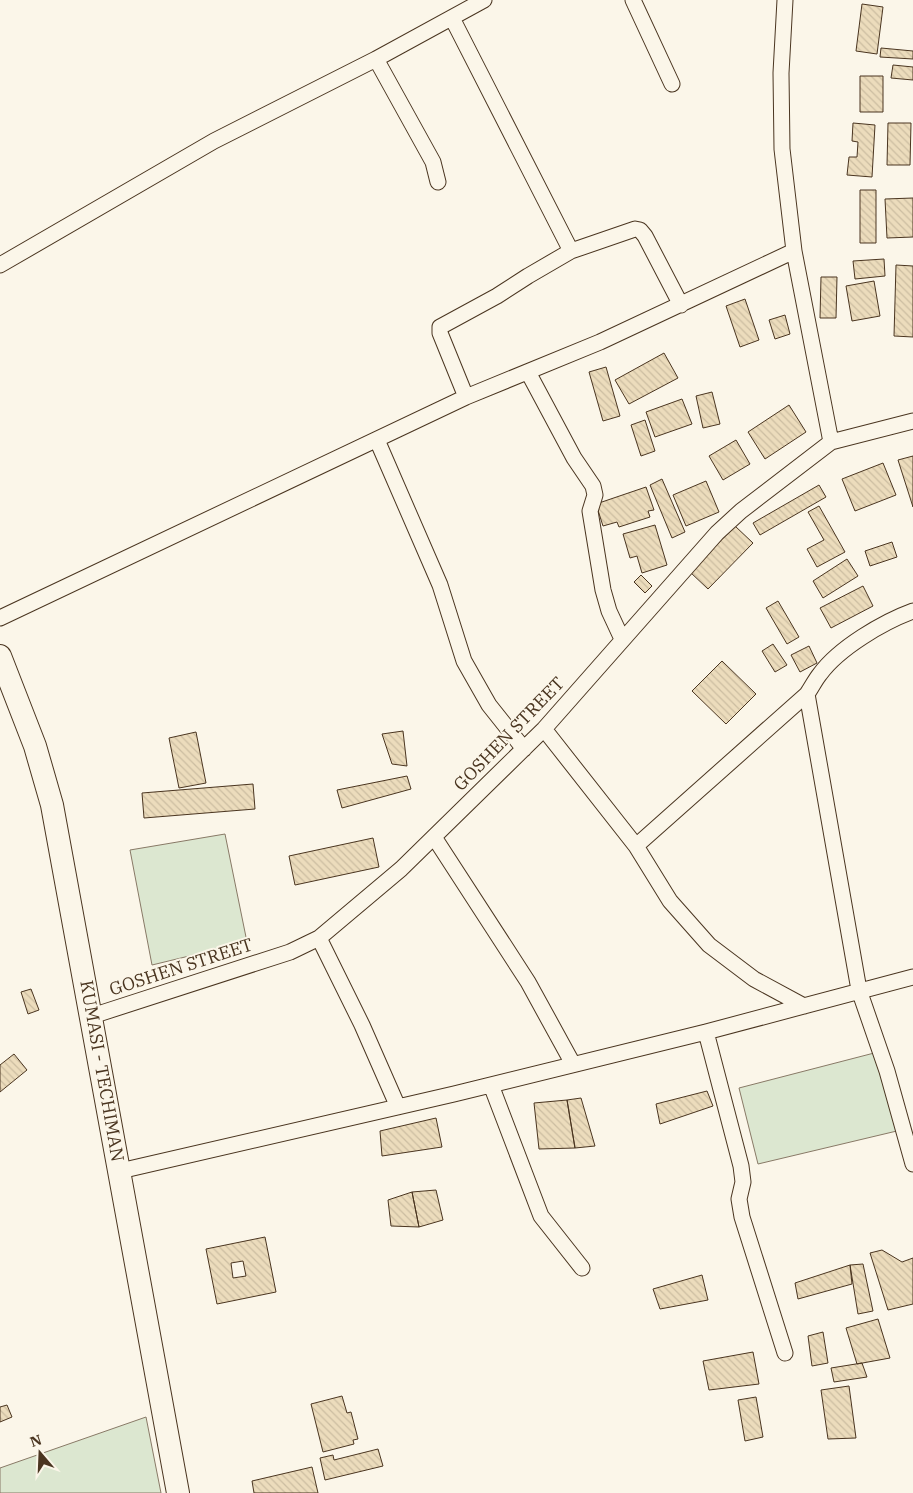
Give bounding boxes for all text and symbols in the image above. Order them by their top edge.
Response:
street label: GOSHEN STREET [448,672,569,795]
street label: GOSHEN STREET [106,932,256,1001]
street label: KUMASI - TECHIMAN [75,978,130,1163]
north arrow [15,1428,65,1478]
text: N [28,1430,44,1451]

